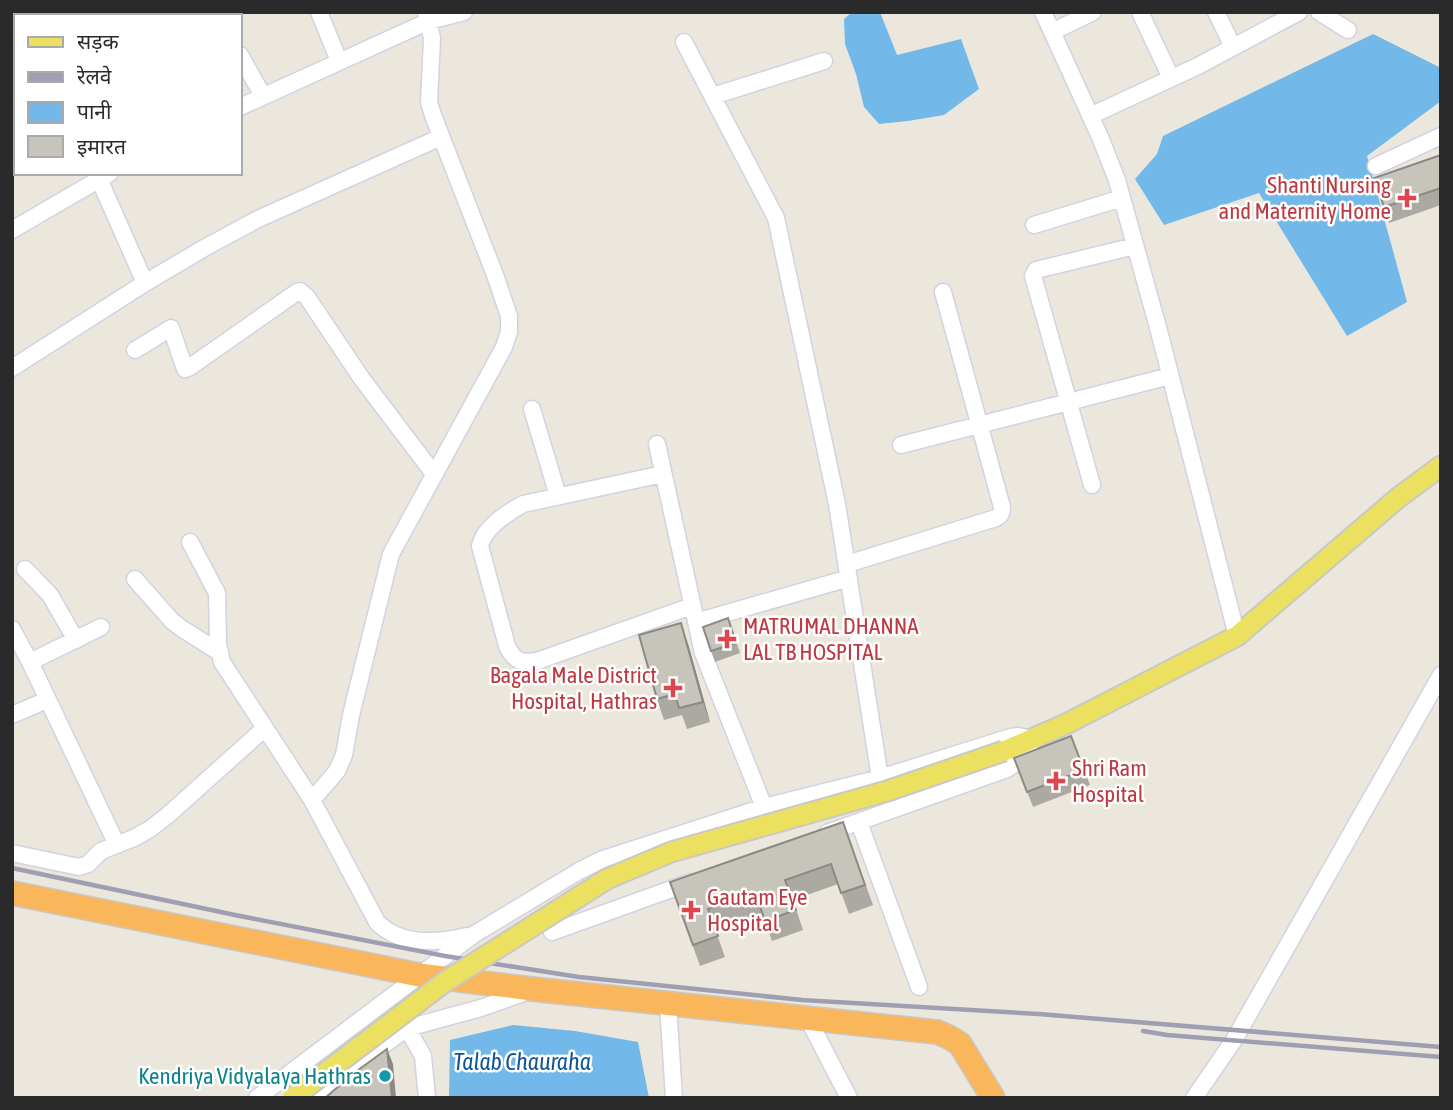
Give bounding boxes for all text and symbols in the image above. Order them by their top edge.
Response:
legend [14,14,242,175]
text: सड़क [77,29,119,53]
text: रेलवे [76,64,112,88]
text: पानी [77,99,112,123]
text: इमारत [77,134,127,158]
place label: Shanti Nursing and Maternity Home [1218,172,1391,224]
marker: Shanti Nursing and Maternity Home [1397,188,1417,208]
place label: MATRUMAL DHANNA LAL TB HOSPITAL [743,613,919,665]
marker: MATRUMAL DHANNA LAL TB HOSPITAL [717,629,737,649]
place label: Bagala Male District Hospital, Hathras [490,662,657,714]
marker: Bagala Male District Hospital, Hathras [663,678,683,698]
place label: Shri Ram Hospital [1072,755,1147,807]
marker: Shri Ram Hospital [1046,771,1066,791]
place label: Gautam Eye Hospital [707,884,808,936]
marker: Gautam Eye Hospital [681,900,701,920]
water label: Talab Chauraha [453,1048,591,1075]
place label: Kendriya Vidyalaya Hathras [138,1063,371,1089]
marker: Kendriya Vidyalaya Hathras [377,1068,393,1084]

